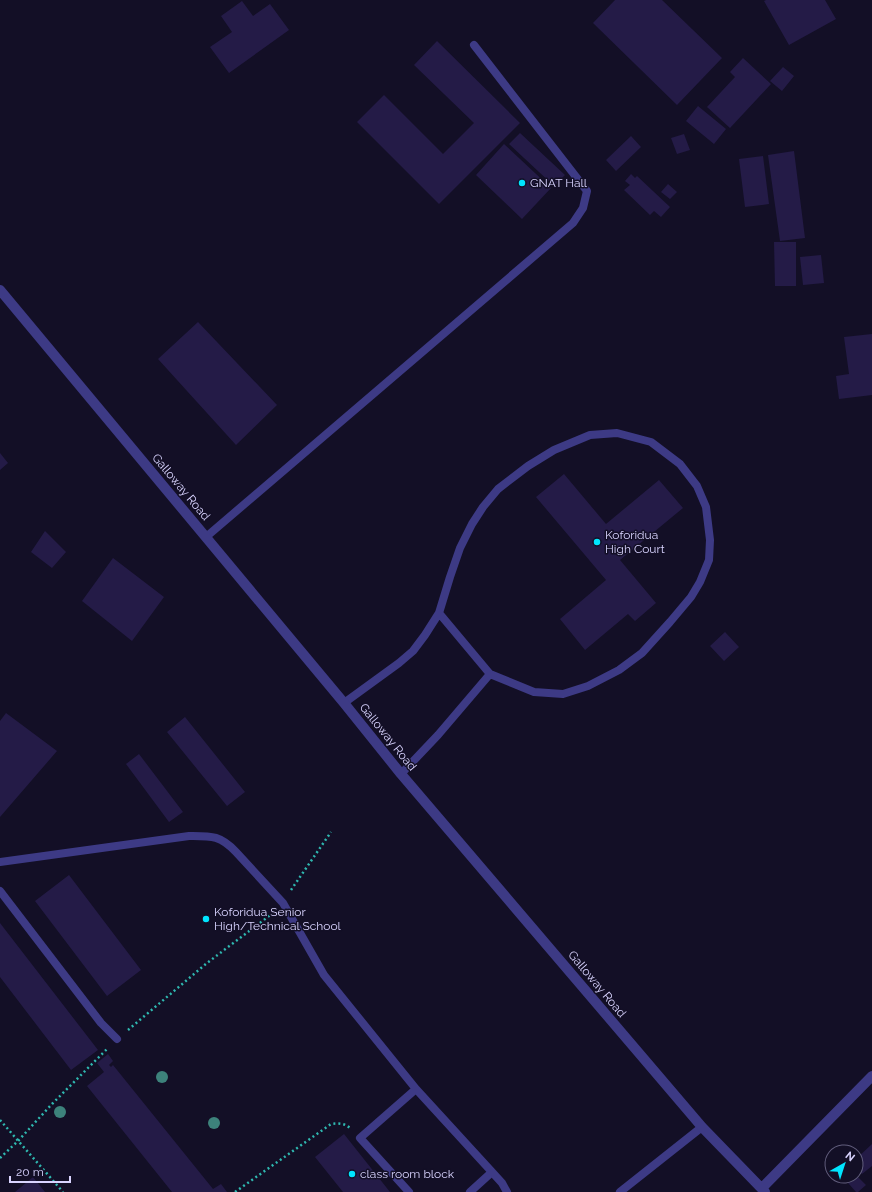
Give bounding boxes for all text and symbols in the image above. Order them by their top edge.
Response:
place label: GNAT Hall [530,176,588,190]
marker: GNAT Hall [517,178,527,188]
street label: Galloway Road [149,451,213,523]
place label: Koforidua High Court [605,528,665,556]
marker: Koforidua High Court [592,537,602,547]
street label: Galloway Road [357,701,419,773]
place label: Koforidua Senior High/Technical School [214,905,342,933]
marker: Koforidua Senior High/Technical School [201,914,211,924]
street label: Galloway Road [565,948,629,1020]
north arrow [824,1144,864,1184]
text: N [843,1149,857,1164]
scale bar [10,1158,70,1184]
text: 20 m [16,1165,44,1179]
place label: class room block [360,1167,455,1181]
marker: class room block [347,1169,357,1179]

